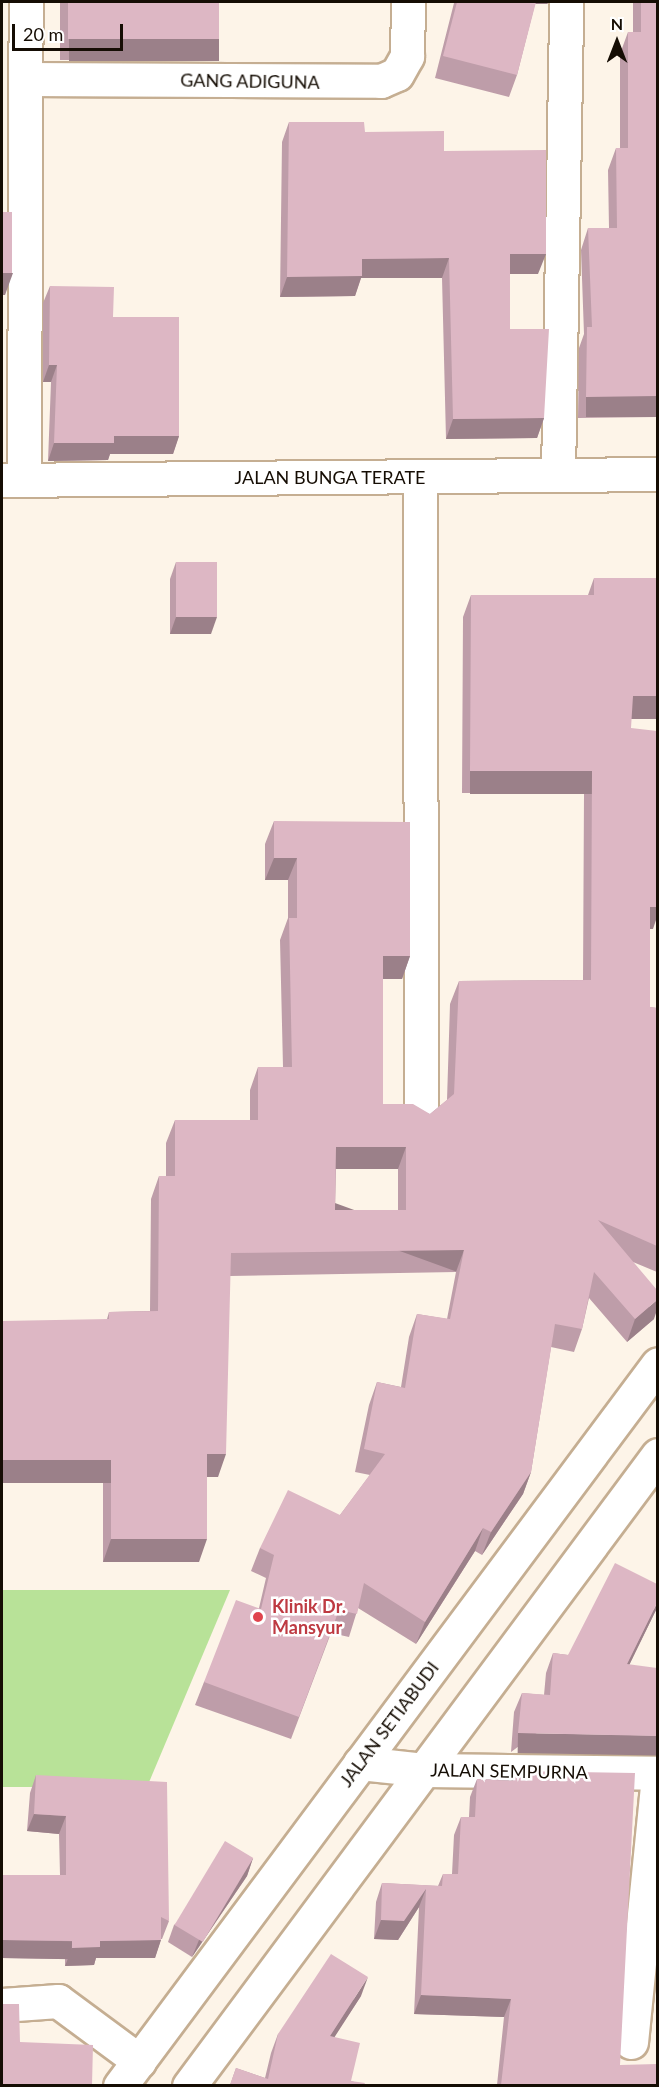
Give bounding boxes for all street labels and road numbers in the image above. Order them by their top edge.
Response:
street label: GANG ADIGUNA [180,69,320,93]
street label: JALAN BUNGA TERATE [234,466,426,488]
street label: JALAN SETIABUDI [335,1657,443,1791]
street label: JALAN SEMPURNA [430,1759,588,1783]

